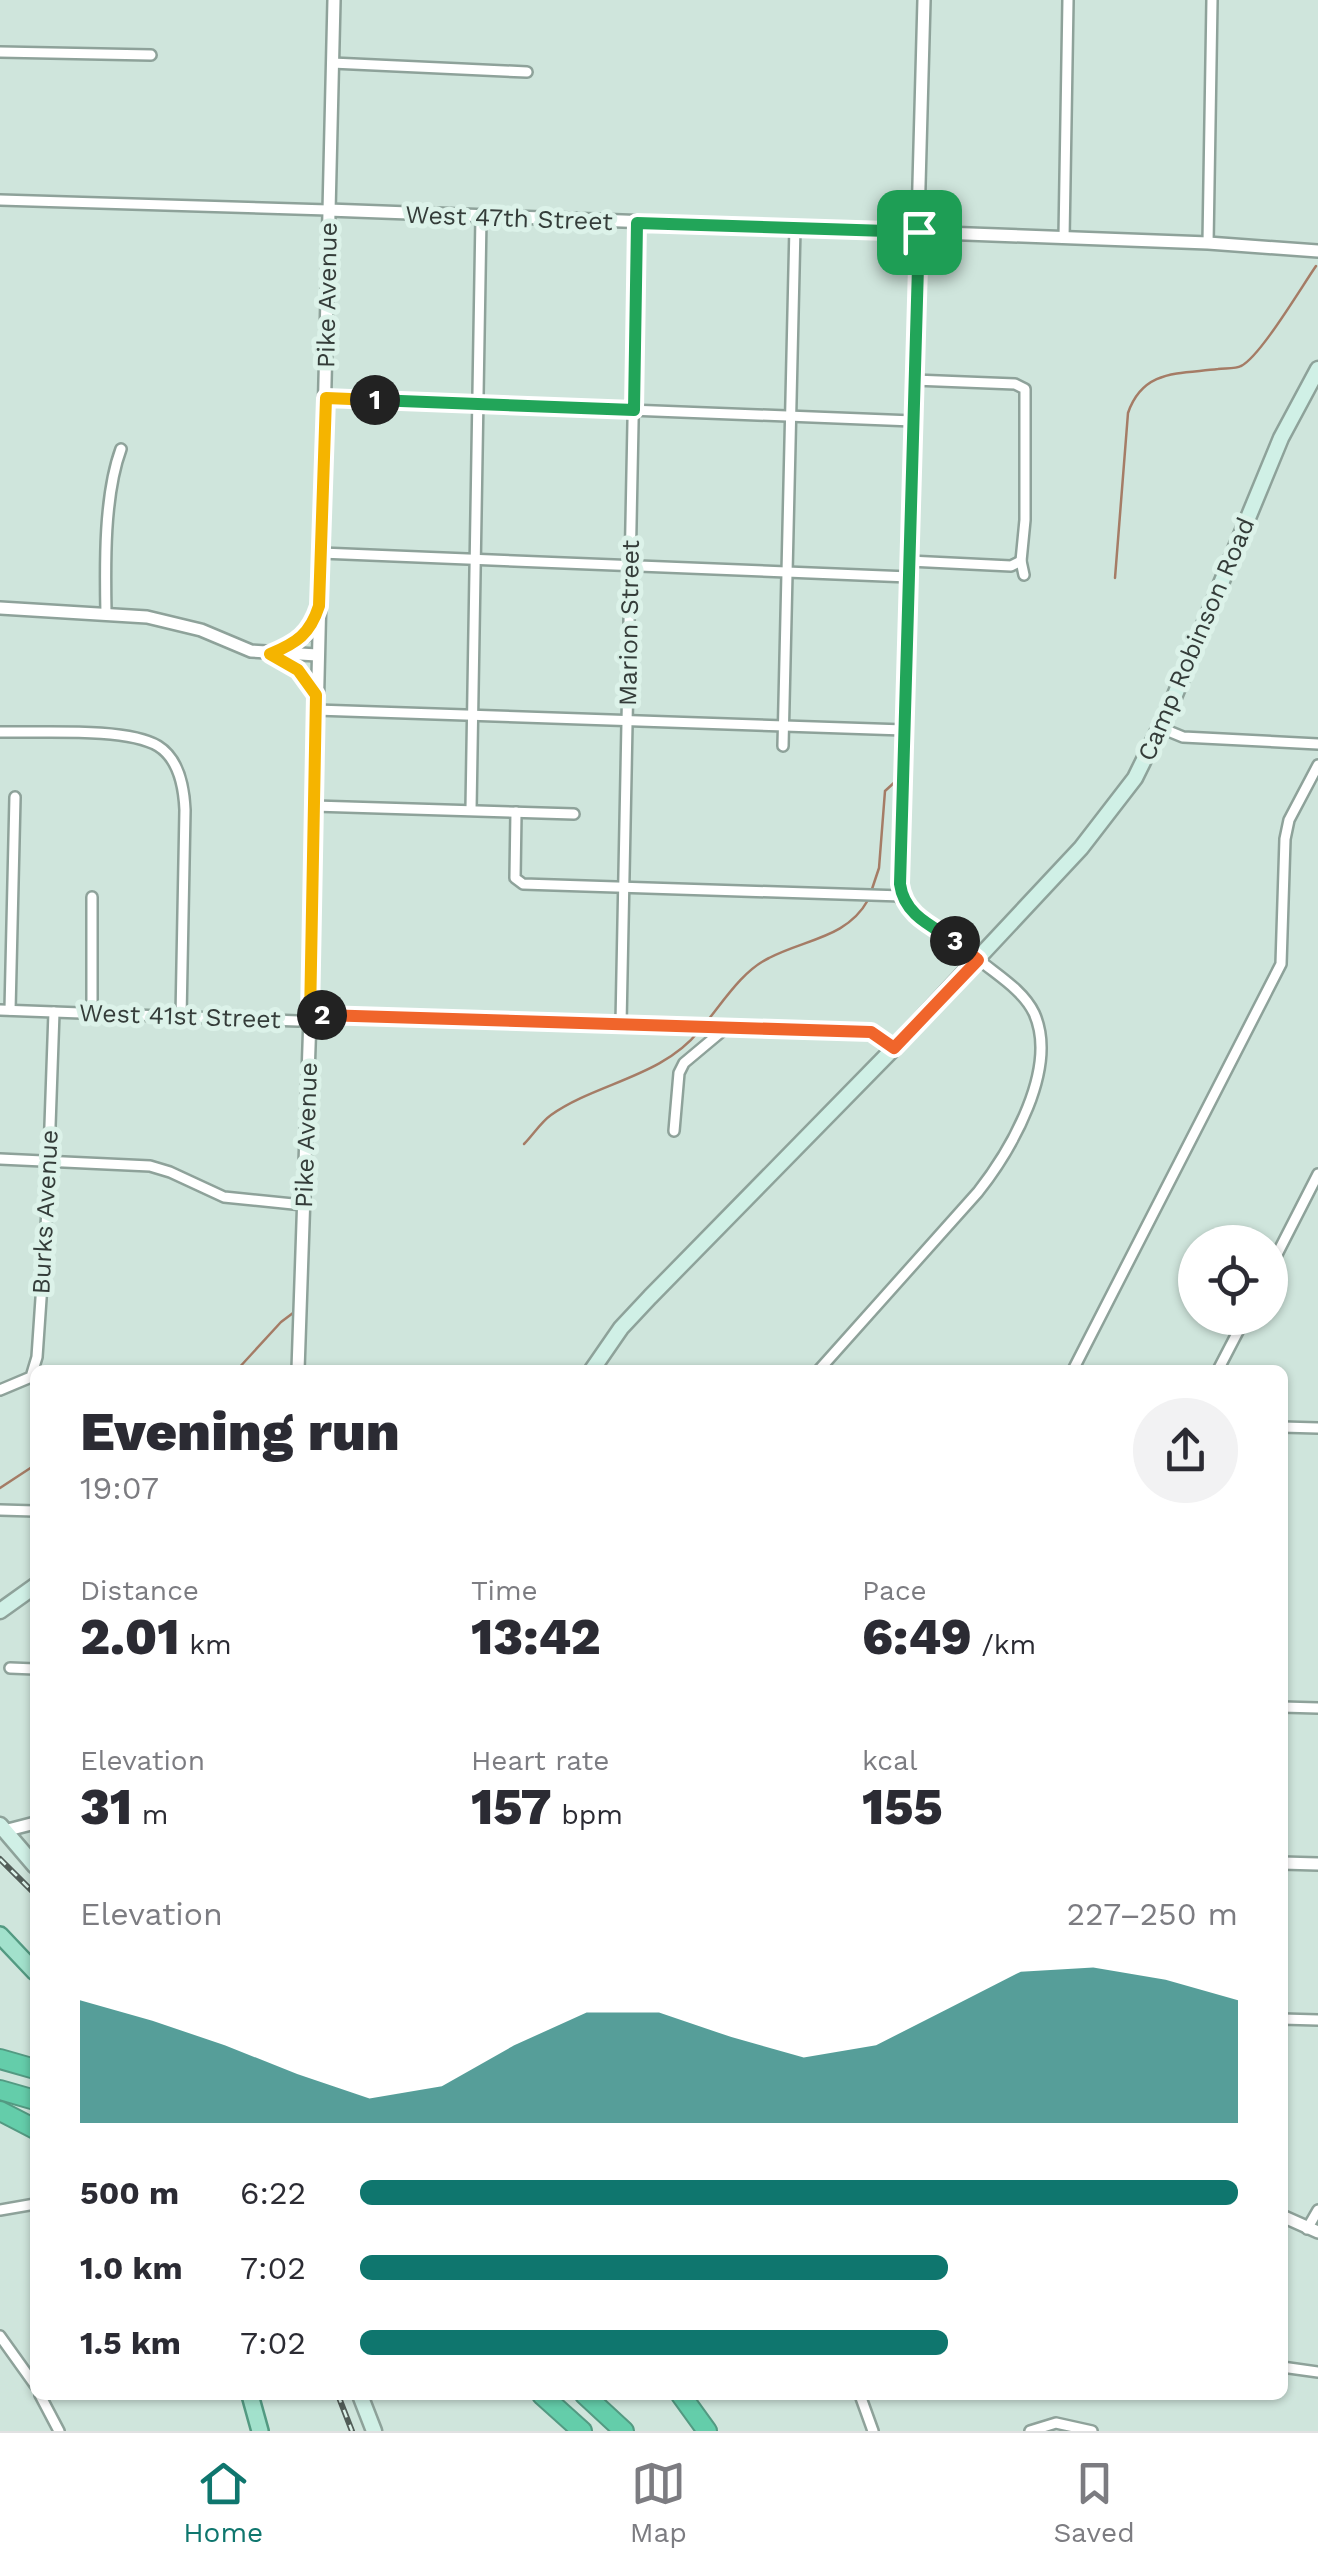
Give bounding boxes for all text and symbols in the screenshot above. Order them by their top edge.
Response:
pin [877,190,962,275]
street label: West 47th Street [405,200,614,236]
icon: arrive [892,205,947,260]
street label: Pike Avenue [311,222,343,368]
pin: 1 [350,375,400,425]
text: 1 [369,383,381,416]
street label: Camp Robinson Road [1132,513,1260,765]
street label: Marion Street [613,539,645,706]
pin: 3 [930,916,980,966]
text: 3 [947,924,963,957]
pin: 2 [297,990,347,1040]
street label: West 41st Street [79,998,282,1034]
text: 2 [314,998,330,1031]
street label: Pike Avenue [289,1062,323,1208]
street label: Burks Avenue [26,1129,64,1295]
map controls [1178,1225,1288,1335]
button: locate [1178,1225,1288,1335]
button: share [1133,1398,1238,1503]
text: Evening run [80,1399,400,1463]
text: 19:07 [80,1469,159,1507]
text: Distance [80,1574,199,1607]
text: Time [471,1574,538,1607]
text: Pace [862,1574,927,1607]
text: 2.01 [80,1607,180,1666]
text: 13:42 [471,1607,601,1666]
text: 6:49 [862,1607,972,1666]
text: km [180,1628,232,1661]
text: /km [972,1628,1036,1661]
text: Elevation [80,1744,205,1777]
text: Heart rate [471,1744,609,1777]
text: kcal [862,1744,917,1777]
text: 31 [80,1777,132,1836]
text: 157 [471,1777,552,1836]
text: 155 [862,1777,943,1836]
text: m [132,1798,168,1831]
text: bpm [552,1798,623,1831]
text: Elevation [80,1895,223,1933]
text: 227–250 m [1066,1895,1238,1933]
text: 500 m [80,2174,179,2212]
text: 6:22 [240,2174,306,2212]
text: 1.0 km [80,2249,183,2287]
text: 7:02 [240,2249,306,2287]
text: 1.5 km [80,2324,181,2362]
text: 7:02 [240,2324,306,2362]
tab: Home [183,2456,263,2549]
tab: Map [630,2456,687,2549]
tab: Saved [1053,2456,1135,2549]

